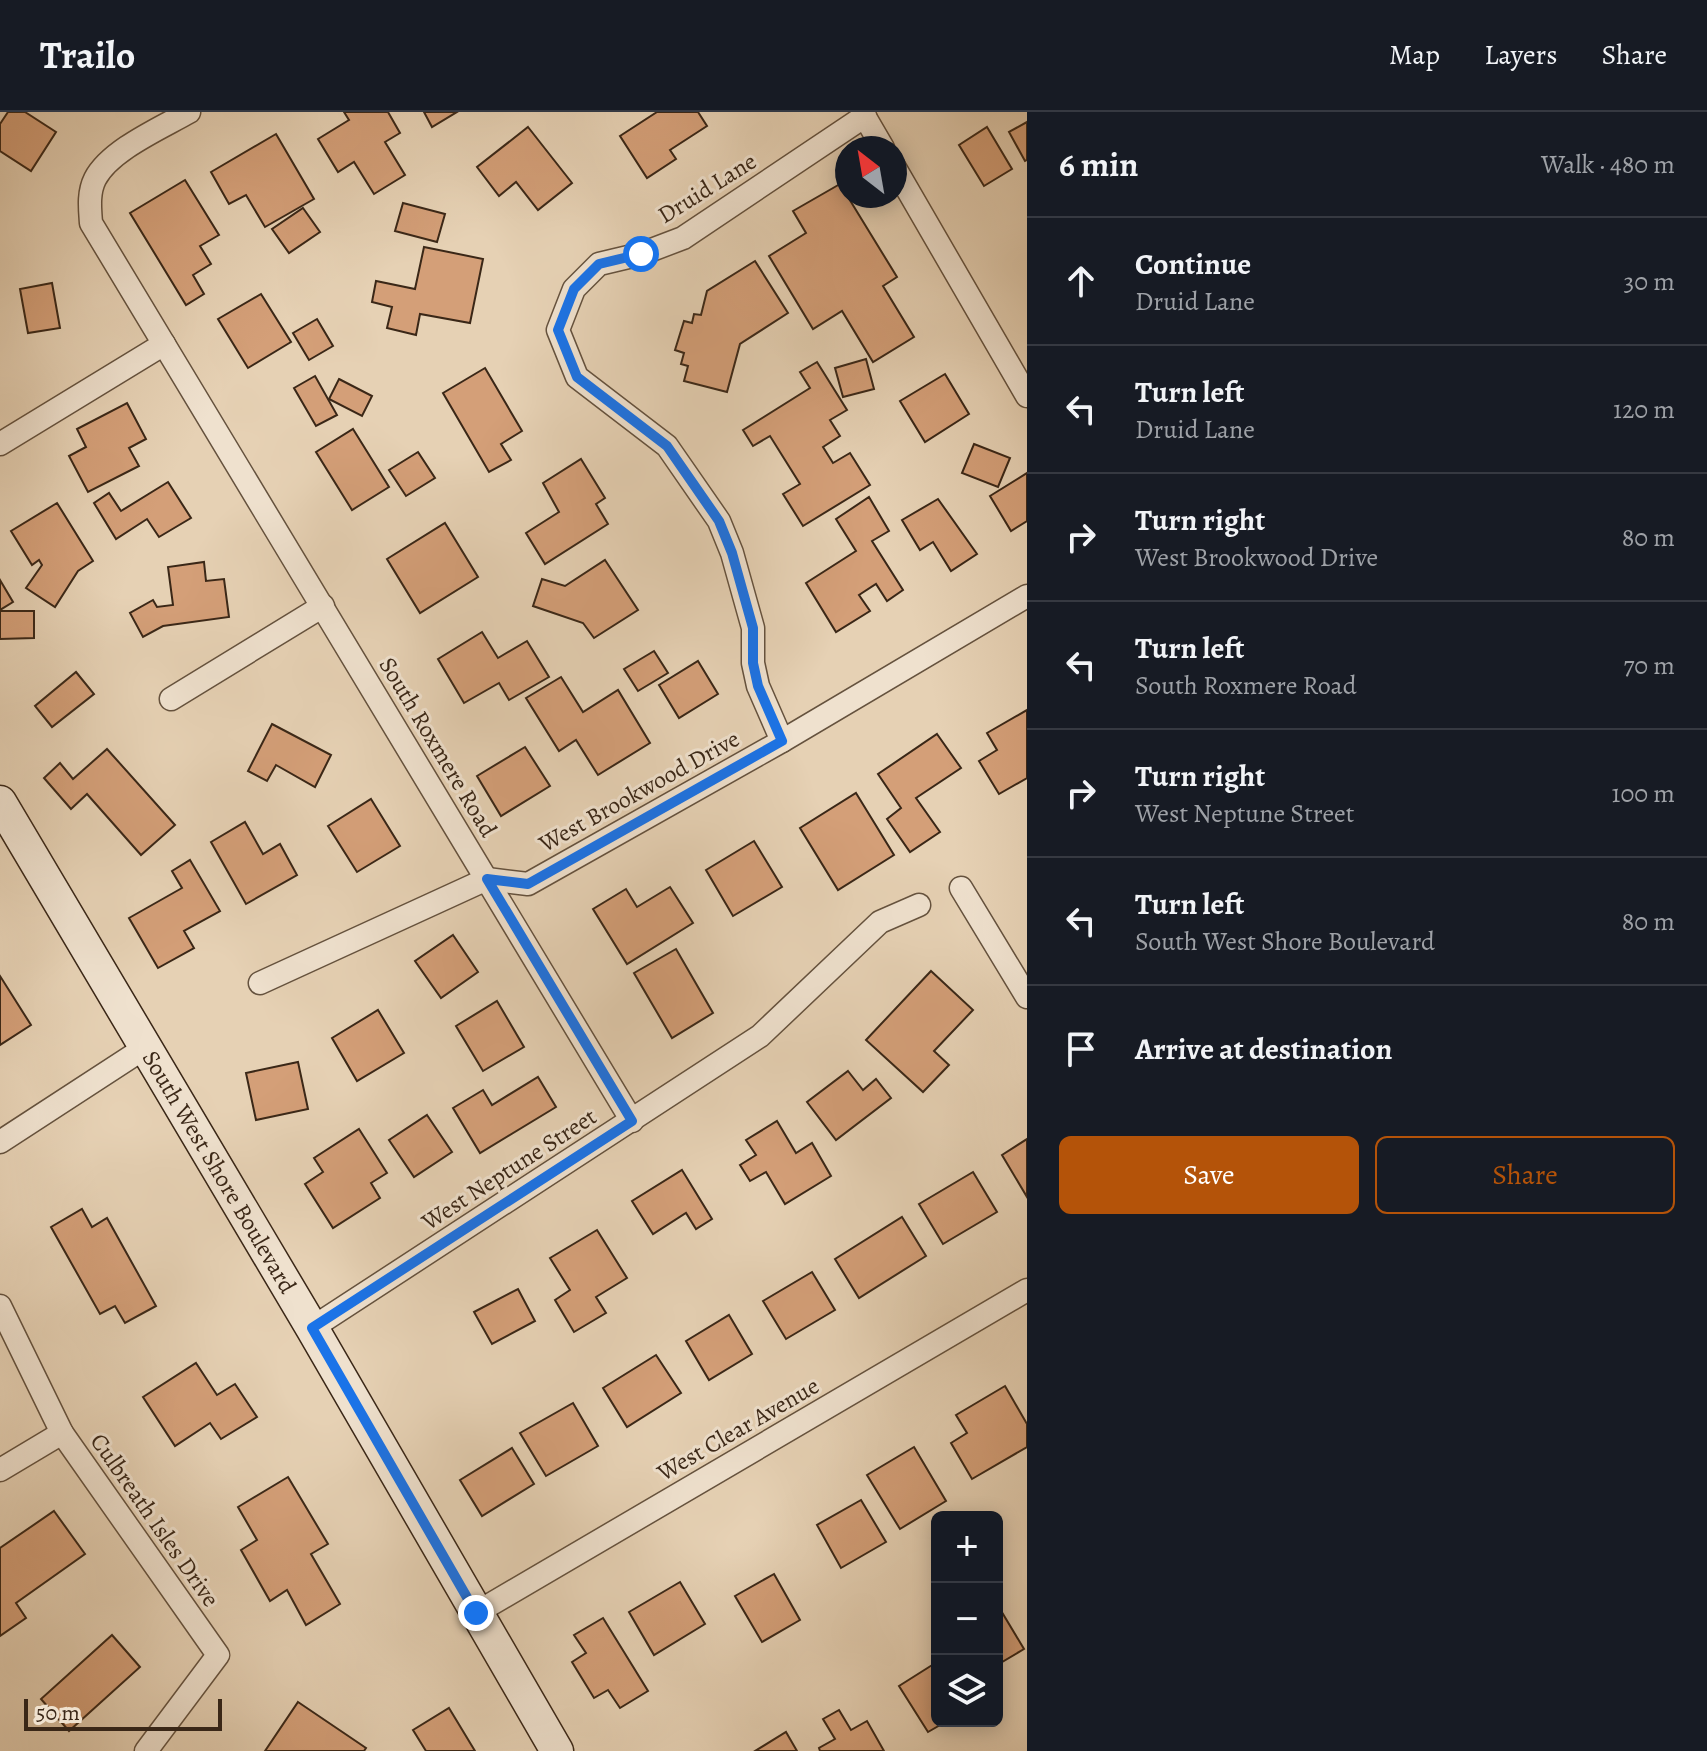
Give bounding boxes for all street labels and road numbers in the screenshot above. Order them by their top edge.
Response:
street label: Druid Lane [652,145,762,231]
street label: South Roxmere Road [372,651,504,843]
street label: West Brookwood Drive [532,723,745,860]
street label: South West Shore Boulevard [135,1044,304,1299]
street label: West Neptune Street [415,1100,603,1238]
street label: West Clear Avenue [650,1370,825,1489]
street label: Culbreath Isles Drive [83,1427,227,1613]

